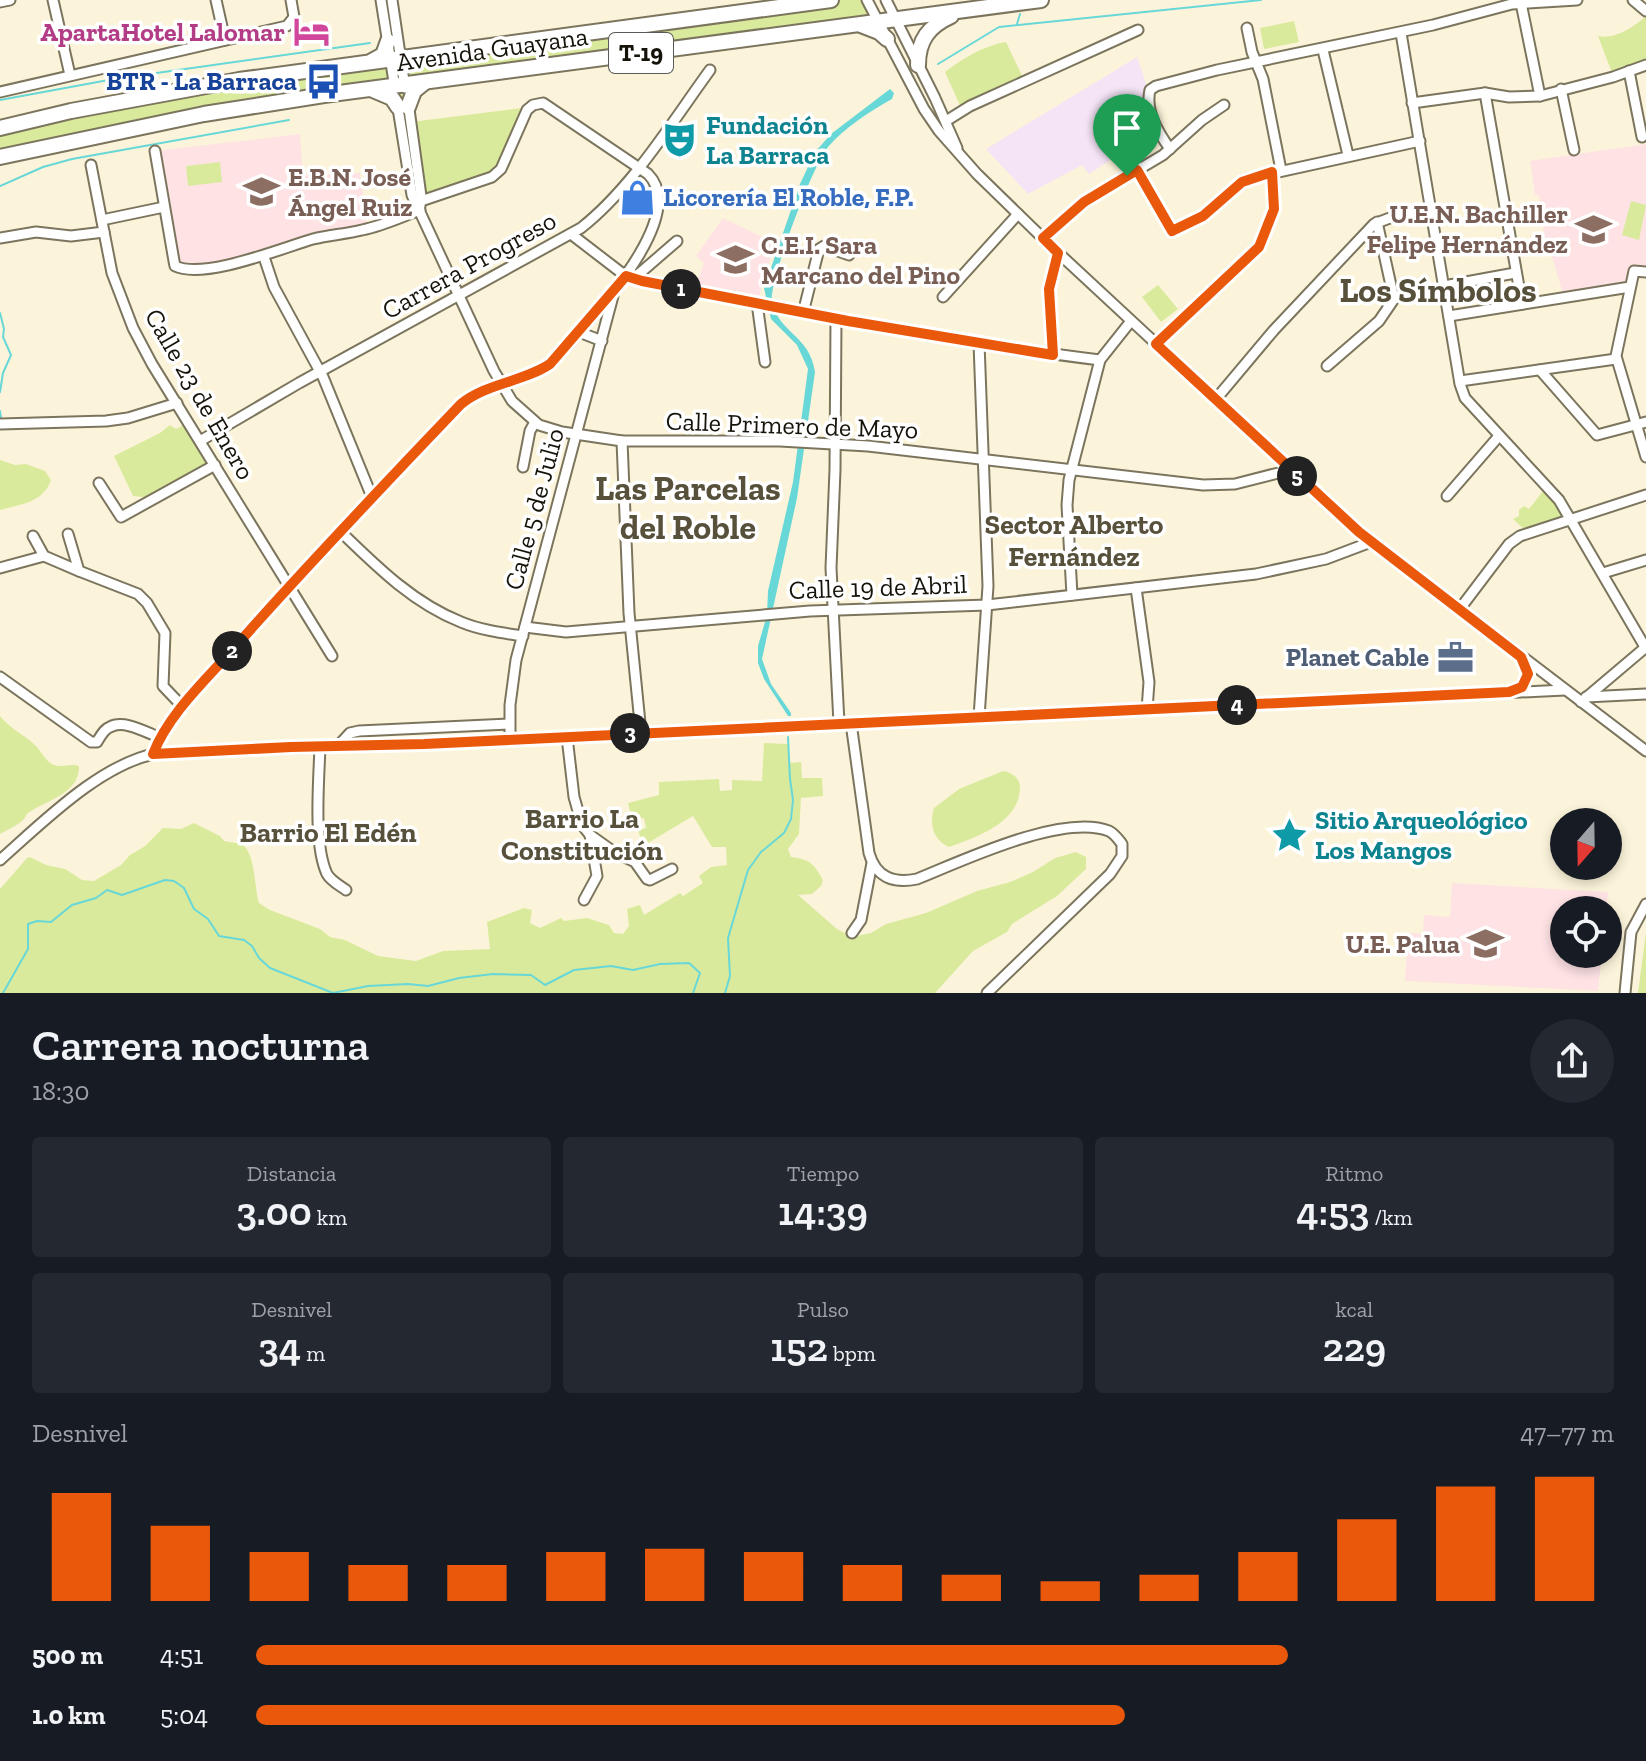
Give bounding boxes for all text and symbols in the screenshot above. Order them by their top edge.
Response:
hotel icon: ApartaHotel Lalomar [292,13,330,51]
place label: ApartaHotel Lalomar [40,16,285,48]
street label: Avenida Guayana [394,20,590,78]
road number: T-19 [609,33,673,73]
bus stop icon: BTR - La Barraca [304,62,342,100]
place label: BTR - La Barraca [106,65,297,97]
pin [1093,94,1161,176]
icon: arrive [1105,106,1149,150]
place label: Fundación La Barraca [706,109,829,171]
theatre icon: Fundación La Barraca [661,121,699,159]
place label: E.B.N. José Ángel Ruiz [288,161,413,223]
school or university icon: E.B.N. José Ángel Ruiz [243,173,281,211]
shop icon: Licorería El Roble, F.P. [618,178,656,216]
place label: Licorería El Roble, F.P. [663,181,914,213]
place label: U.E.N. Bachiller Felipe Hernández [1367,198,1568,260]
street label: Carrera Progreso [376,204,562,326]
school or university icon: U.E.N. Bachiller Felipe Hernández [1575,210,1613,248]
place label: C.E.I. Sara Marcano del Pino [761,229,960,291]
school or university icon: C.E.I. Sara Marcano del Pino [716,241,754,279]
pin: 1 [661,269,701,309]
district label: Los Símbolos [1339,270,1537,311]
text: 1 [677,275,685,302]
street label: Calle 23 de Enero [138,303,262,485]
street label: Calle Primero de Mayo [665,405,919,445]
street label: Calle 5 de Julio [497,425,571,593]
pin: 5 [1277,456,1317,496]
text: 5 [1291,462,1303,489]
district label: Las Parcelas del Roble [595,468,781,548]
district label: Sector Alberto Fernández [985,508,1164,573]
street label: Calle 19 de Abril [788,568,968,606]
pin: 2 [212,631,252,671]
text: 2 [226,637,238,664]
office icon: Planet Cable [1436,638,1474,676]
place label: Planet Cable [1286,641,1429,673]
pin: 4 [1217,685,1257,725]
text: 4 [1231,691,1243,718]
pin: 3 [610,713,650,753]
text: 3 [624,719,636,746]
district label: Barrio La Constitución [501,802,663,867]
place label: Sitio Arqueológico Los Mangos [1315,804,1528,866]
north arrow [1550,808,1622,880]
map controls [1550,808,1622,968]
district label: Barrio El Edén [239,816,417,849]
place icon: Sitio Arqueológico Los Mangos [1270,816,1308,854]
button: locate [1550,896,1622,968]
school or university icon: U.E. Palua [1467,925,1505,963]
place label: U.E. Palua [1346,928,1460,960]
text: Carrera nocturna [32,1018,369,1071]
button: share [1530,1019,1614,1103]
text: 18:30 [32,1075,90,1107]
text: Distancia [247,1160,336,1187]
text: Tiempo [787,1160,859,1187]
text: Ritmo [1325,1160,1383,1187]
text: 3.00 [236,1187,312,1235]
text: 14:39 [778,1187,868,1235]
text: 4:53 [1296,1187,1370,1235]
text: km [312,1204,347,1231]
text: /km [1370,1204,1412,1231]
text: Desnivel [251,1296,332,1323]
text: Pulso [797,1296,849,1323]
text: kcal [1335,1296,1373,1323]
text: 34 [258,1323,301,1371]
text: 152 [770,1323,828,1371]
text: 229 [1322,1323,1386,1371]
text: m [301,1340,325,1367]
text: bpm [828,1340,876,1367]
text: Desnivel [32,1417,128,1449]
text: 47–77 m [1520,1417,1614,1449]
text: 500 m [32,1639,103,1671]
text: 4:51 [160,1639,203,1671]
text: 1.0 km [32,1699,105,1731]
text: 5:04 [160,1699,208,1731]

